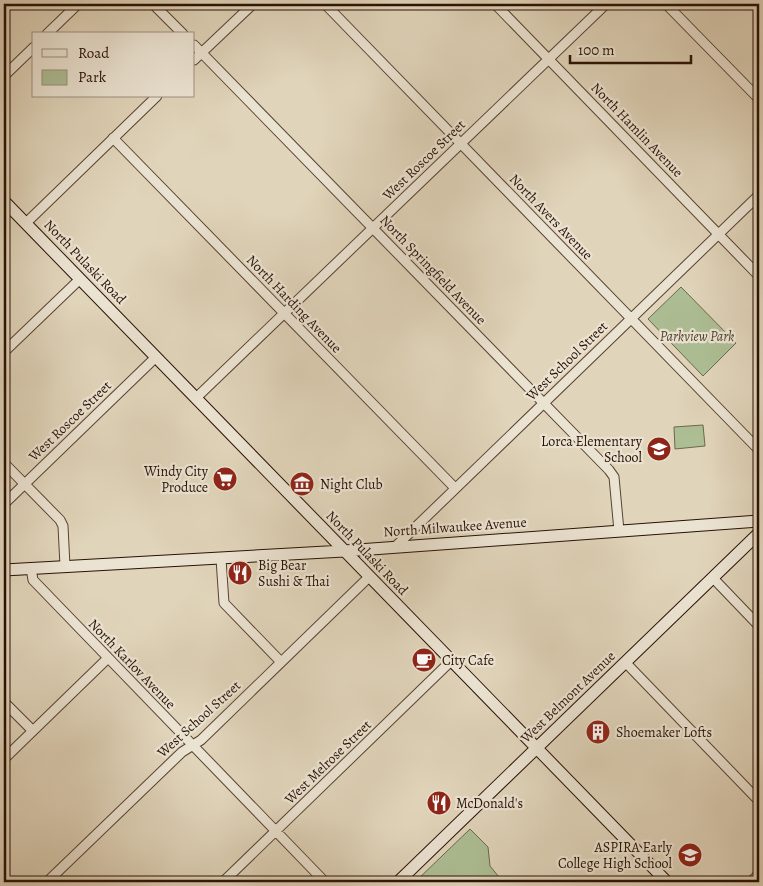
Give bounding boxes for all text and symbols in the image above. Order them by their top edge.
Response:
legend [32,32,195,98]
scale bar [570,32,692,64]
text: 100 m [578,40,615,60]
text: Road [78,43,110,63]
text: Park [78,67,107,87]
street label: North Hamlin Avenue [587,78,687,182]
street label: West Roscoe Street [378,115,470,205]
street label: North Avers Avenue [505,170,597,264]
street label: North Springfield Avenue [376,211,490,329]
street label: North Pulaski Road [40,216,131,309]
street label: North Harding Avenue [242,251,346,357]
street label: West School Street [521,317,612,405]
park label: Parkview Park [660,327,734,346]
street label: West Roscoe Street [24,376,116,466]
place label: Lorca Elementary School [541,432,643,467]
school or university icon: Lorca Elementary School [646,436,672,462]
place label: Windy City Produce [143,462,209,497]
supermarket icon: Windy City Produce [212,466,238,492]
museum icon: Night Club [289,471,315,497]
place label: Night Club [320,475,383,494]
street label: North Pulaski Road [322,507,413,600]
street label: North Milwaukee Avenue [383,513,527,541]
place label: Big Bear Sushi & Thai [258,556,330,591]
restaurant icon: Big Bear Sushi & Thai [227,560,253,586]
street label: North Karlov Avenue [84,615,180,713]
cafe icon: City Cafe [411,647,437,673]
street label: West Belmont Avenue [516,647,619,748]
place label: City Cafe [442,651,494,670]
street label: West School Street [152,676,245,762]
street label: West Melrose Street [280,715,376,809]
building icon: Shoemaker Lofts [585,719,611,745]
place label: Shoemaker Lofts [616,723,712,742]
restaurant icon: McDonald's [426,790,452,816]
place label: McDonald's [456,794,523,813]
place label: ASPIRA Early College High School [558,838,673,873]
school or university icon: ASPIRA Early College High School [677,842,703,868]

